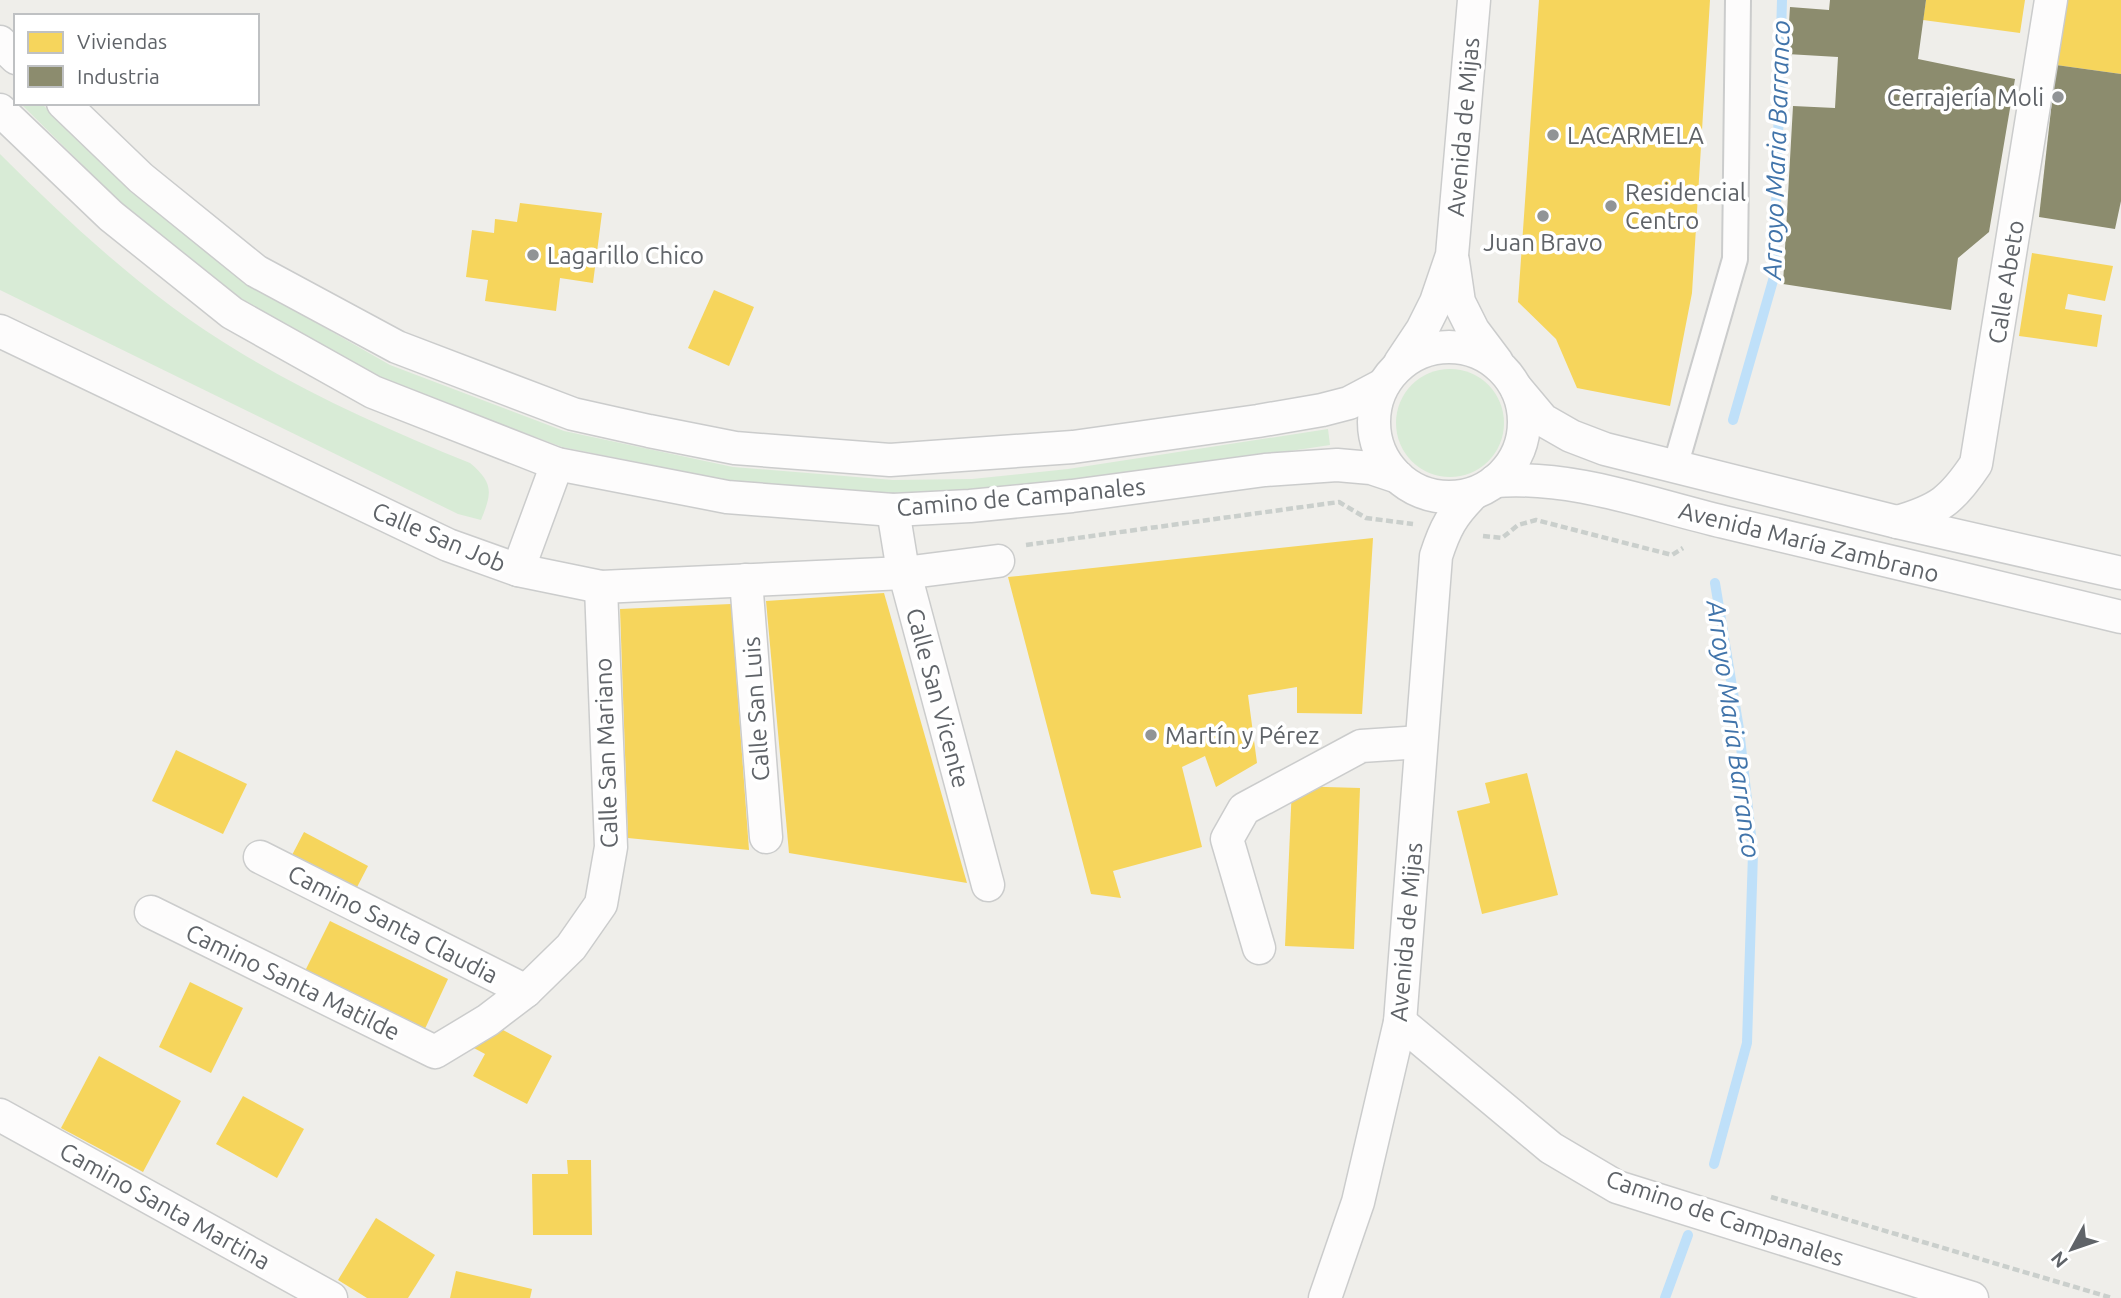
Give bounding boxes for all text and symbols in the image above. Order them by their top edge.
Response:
legend [14,14,259,105]
water label: Arroyo Maria Barranco [1757,20,1795,282]
text: Viviendas [77,29,167,53]
street label: Avenida de Mijas [1442,36,1484,218]
text: Industria [77,64,160,88]
place label: Cerrajería Moli [1887,84,2044,111]
marker: Cerrajería Moli [2050,89,2066,105]
place label: LACARMELA [1567,122,1704,149]
marker: LACARMELA [1545,127,1561,143]
place label: Residencial Centro [1625,179,1746,234]
marker: Residencial Centro [1603,198,1619,214]
marker: Juan Bravo [1535,208,1551,224]
street label: Calle Abeto [1983,218,2029,346]
place label: Juan Bravo [1483,229,1603,256]
place label: Lagarillo Chico [547,242,704,269]
marker: Lagarillo Chico [525,247,541,263]
street label: Camino de Campanales [895,473,1147,521]
street label: Calle San Job [368,497,510,577]
street label: Avenida María Zambrano [1676,497,1942,587]
water label: Arroyo Maria Barranco [1701,596,1766,860]
street label: Calle San Vicente [901,605,975,791]
street label: Calle San Luis [737,636,775,782]
street label: Calle San Mariano [589,657,623,849]
place label: Martín y Pérez [1165,722,1319,749]
marker: Martín y Pérez [1143,727,1159,743]
street label: Avenida de Mijas [1385,841,1427,1023]
street label: Camino Santa Claudia [284,859,502,989]
street label: Camino Santa Matilde [182,918,404,1046]
street label: Camino Santa Martina [55,1137,275,1275]
street label: Camino de Campanales [1603,1165,1847,1271]
north arrow [2037,1214,2107,1284]
text: N [2046,1247,2072,1272]

